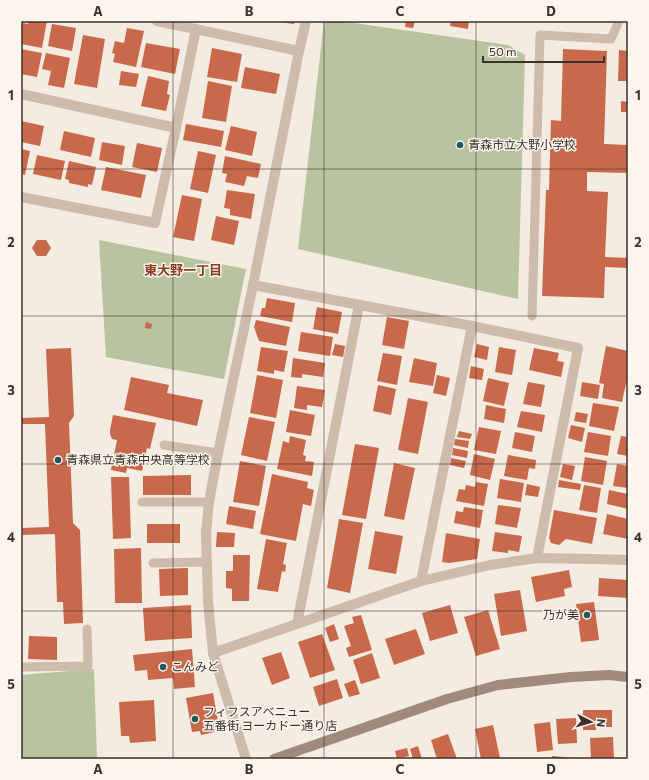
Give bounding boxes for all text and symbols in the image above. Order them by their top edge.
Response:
text: A [93,3,103,19]
text: B [245,3,254,19]
text: C [396,3,405,19]
text: D [546,3,556,19]
scale bar [483,38,604,64]
text: 50 m [489,44,517,58]
text: 1 [8,87,14,103]
text: 1 [635,87,641,103]
place label: 青森市立大野小学校 [468,137,576,151]
marker: 青森市立大野小学校 [455,140,465,150]
text: 2 [7,234,15,250]
text: 2 [634,234,642,250]
district label: 東大野一丁目 [144,262,222,278]
text: 3 [7,382,15,398]
text: 3 [634,382,642,398]
place label: 青森県立青森中央高等学校 [66,452,210,466]
marker: 青森県立青森中央高等学校 [53,455,63,465]
text: 4 [7,529,15,545]
text: 4 [634,529,642,545]
place label: 乃が美 [543,607,579,621]
marker: 乃が美 [582,610,592,620]
place label: こんみど [171,659,219,673]
marker: こんみど [158,662,168,672]
text: 5 [7,676,15,692]
text: 5 [634,676,642,692]
north arrow [571,702,611,742]
place label: フィフスアベニュー 五番街 ヨーカドー通り店 [203,704,337,732]
marker: フィフスアベニュー 五番街 ヨーカドー通り店 [190,714,200,724]
text: N [595,718,608,728]
text: A [93,761,103,777]
text: B [245,761,254,777]
text: C [396,761,405,777]
text: D [546,761,556,777]

